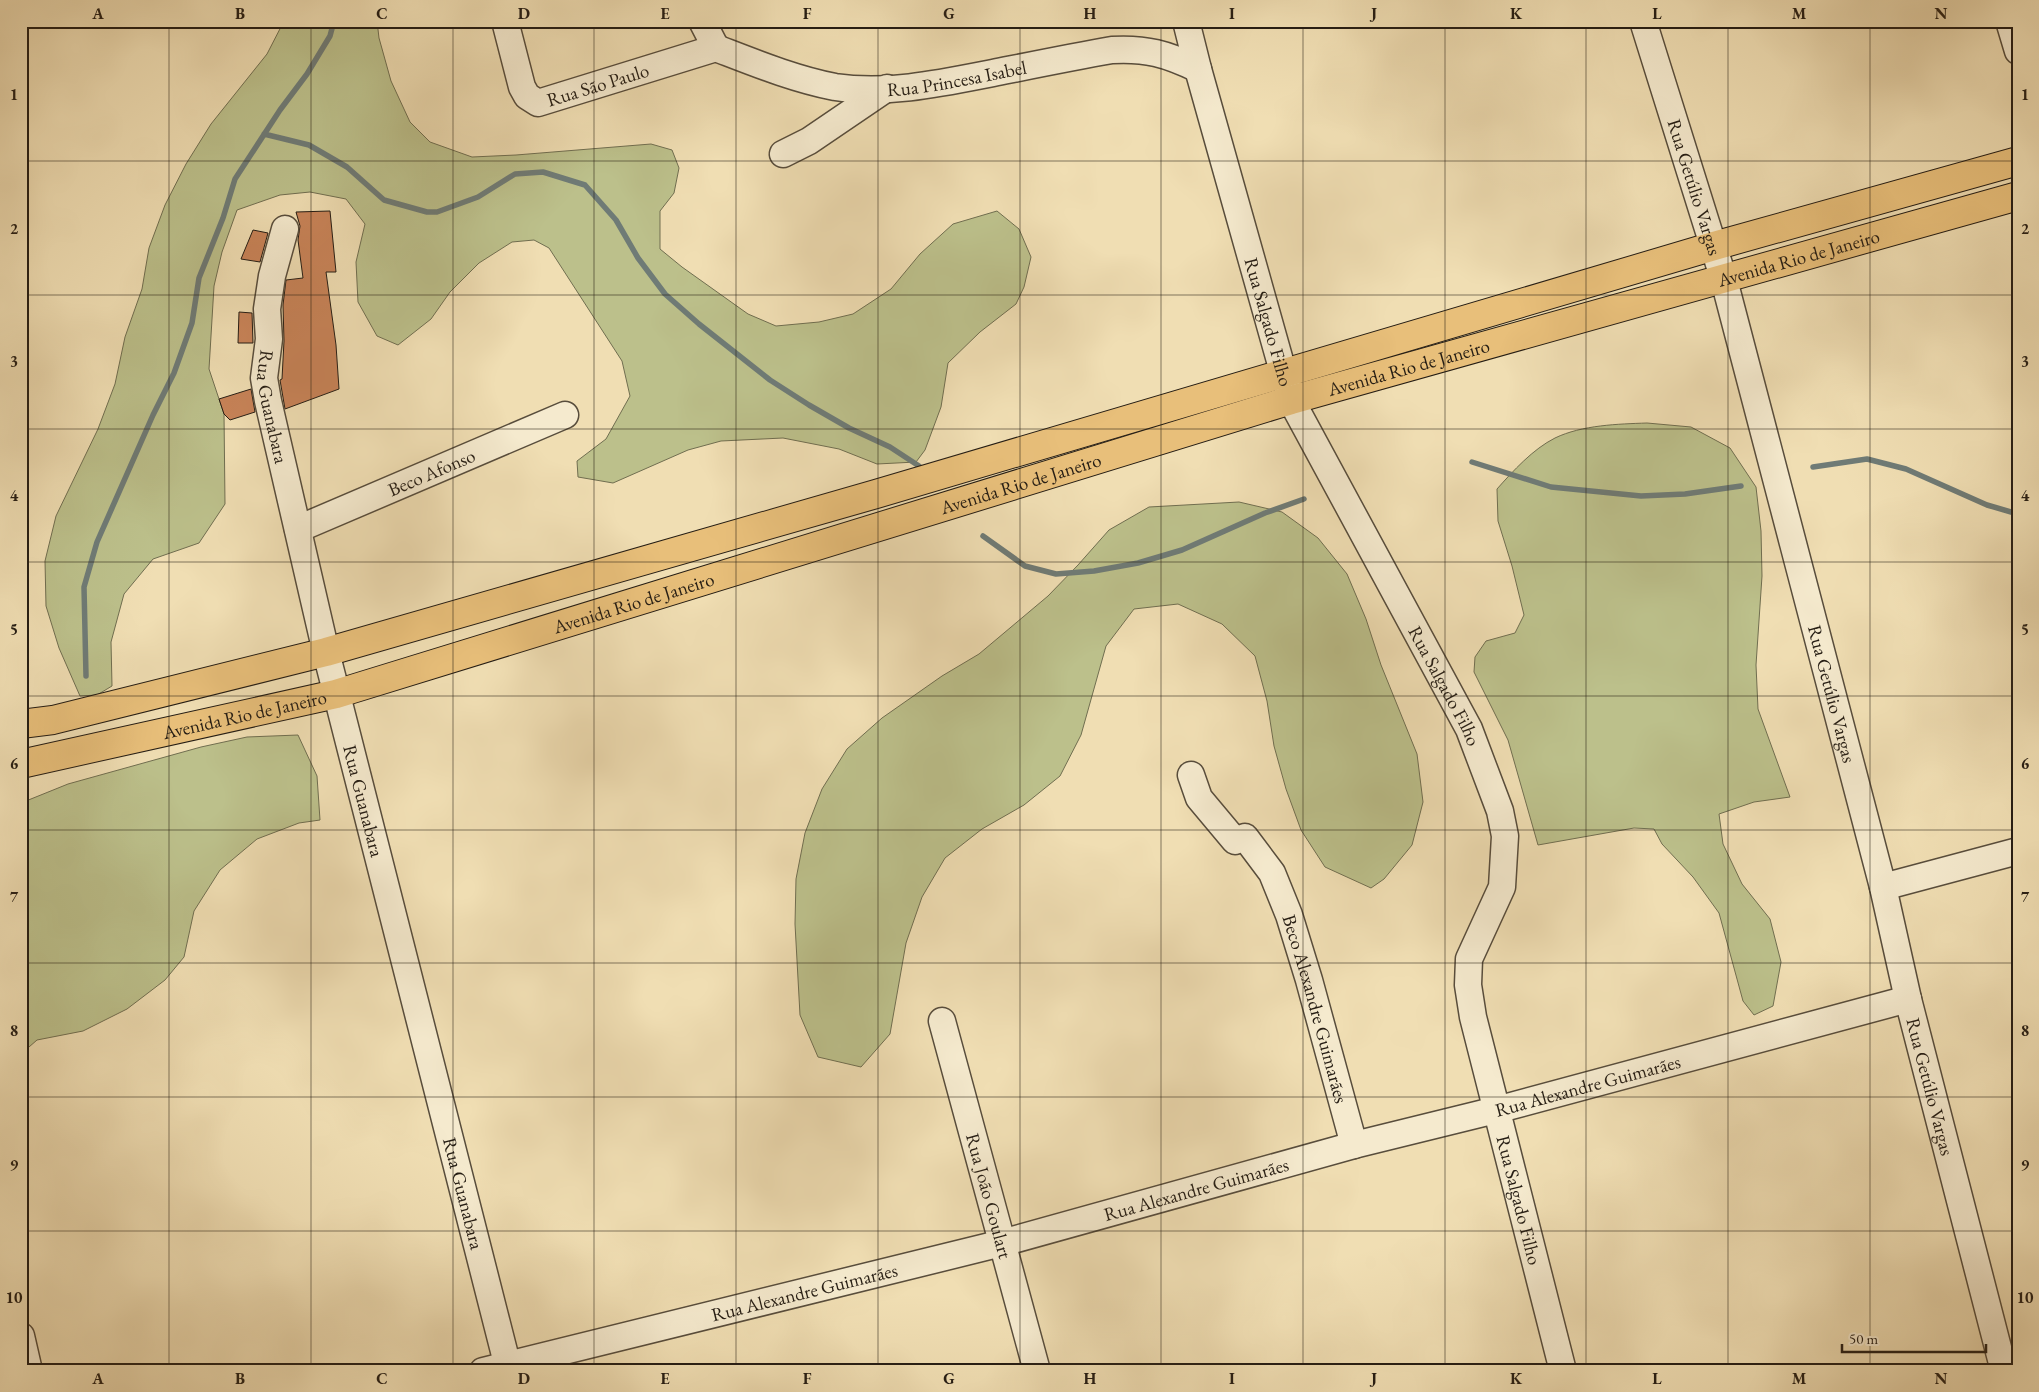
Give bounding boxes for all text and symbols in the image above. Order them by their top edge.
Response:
text: A [91,3,104,24]
text: B [235,3,245,24]
text: C [376,3,388,24]
text: D [518,3,530,24]
text: E [660,3,670,24]
text: F [803,3,812,24]
text: G [943,3,955,24]
text: H [1084,3,1097,24]
text: I [1229,3,1235,24]
text: J [1369,3,1377,24]
text: K [1510,3,1523,24]
text: L [1652,3,1662,24]
text: M [1792,3,1807,24]
text: N [1935,3,1948,24]
street label: Rua Princesa Isabel [886,55,1029,102]
street label: Rua São Paulo [544,57,652,113]
text: 1 [10,84,18,105]
text: 1 [2021,84,2029,105]
street label: Rua Getúlio Vargas [1661,116,1728,258]
text: 2 [10,218,19,239]
text: 2 [2021,218,2030,239]
street label: Avenida Rio de Janeiro [1714,223,1882,293]
street label: Rua Salgado Filho [1239,255,1299,389]
street label: Avenida Rio de Janeiro [1324,333,1492,402]
street label: Rua Guanabara [251,349,294,466]
text: 3 [10,351,18,372]
text: 3 [2021,351,2029,372]
street label: Beco Afonso [384,443,479,502]
street label: Avenida Rio de Janeiro [936,447,1104,521]
text: 4 [10,485,19,506]
text: 4 [2021,485,2030,506]
street label: Avenida Rio de Janeiro [549,566,717,640]
text: 5 [10,619,18,640]
text: 5 [2021,619,2029,640]
street label: Rua Salgado Filho [1402,621,1486,750]
street label: Rua Getúlio Vargas [1802,622,1862,765]
street label: Avenida Rio de Janeiro [159,684,329,745]
street label: Rua Guanabara [337,742,390,860]
text: 6 [10,753,19,774]
text: 6 [2021,753,2030,774]
text: 7 [10,886,19,907]
text: 7 [2021,886,2030,907]
street label: Beco Alexandre Guimarães [1277,911,1354,1106]
street label: Rua Getúlio Vargas [1900,1015,1960,1158]
text: 8 [10,1020,18,1041]
text: 8 [2021,1020,2029,1041]
street label: Rua Alexandre Guimarães [1492,1049,1683,1123]
street label: Rua João Goulart [960,1130,1018,1261]
street label: Rua Salgado Filho [1491,1133,1548,1268]
street label: Rua Guanabara [437,1135,490,1253]
street label: Rua Alexandre Guimarães [1101,1152,1292,1227]
text: 9 [10,1154,19,1175]
text: 9 [2021,1154,2030,1175]
street label: Rua Alexandre Guimarães [709,1257,900,1327]
text: 10 [6,1287,23,1308]
text: 10 [2017,1287,2034,1308]
scale bar [1842,1322,1985,1354]
text: 50 m [1849,1329,1878,1348]
text: A [91,1368,104,1389]
text: B [235,1368,245,1389]
text: C [376,1368,388,1389]
text: D [518,1368,530,1389]
text: E [660,1368,670,1389]
text: F [803,1368,812,1389]
text: G [943,1368,955,1389]
text: H [1084,1368,1097,1389]
text: I [1229,1368,1235,1389]
text: J [1369,1368,1377,1389]
text: K [1510,1368,1523,1389]
text: L [1652,1368,1662,1389]
text: M [1792,1368,1807,1389]
text: N [1935,1368,1948,1389]

